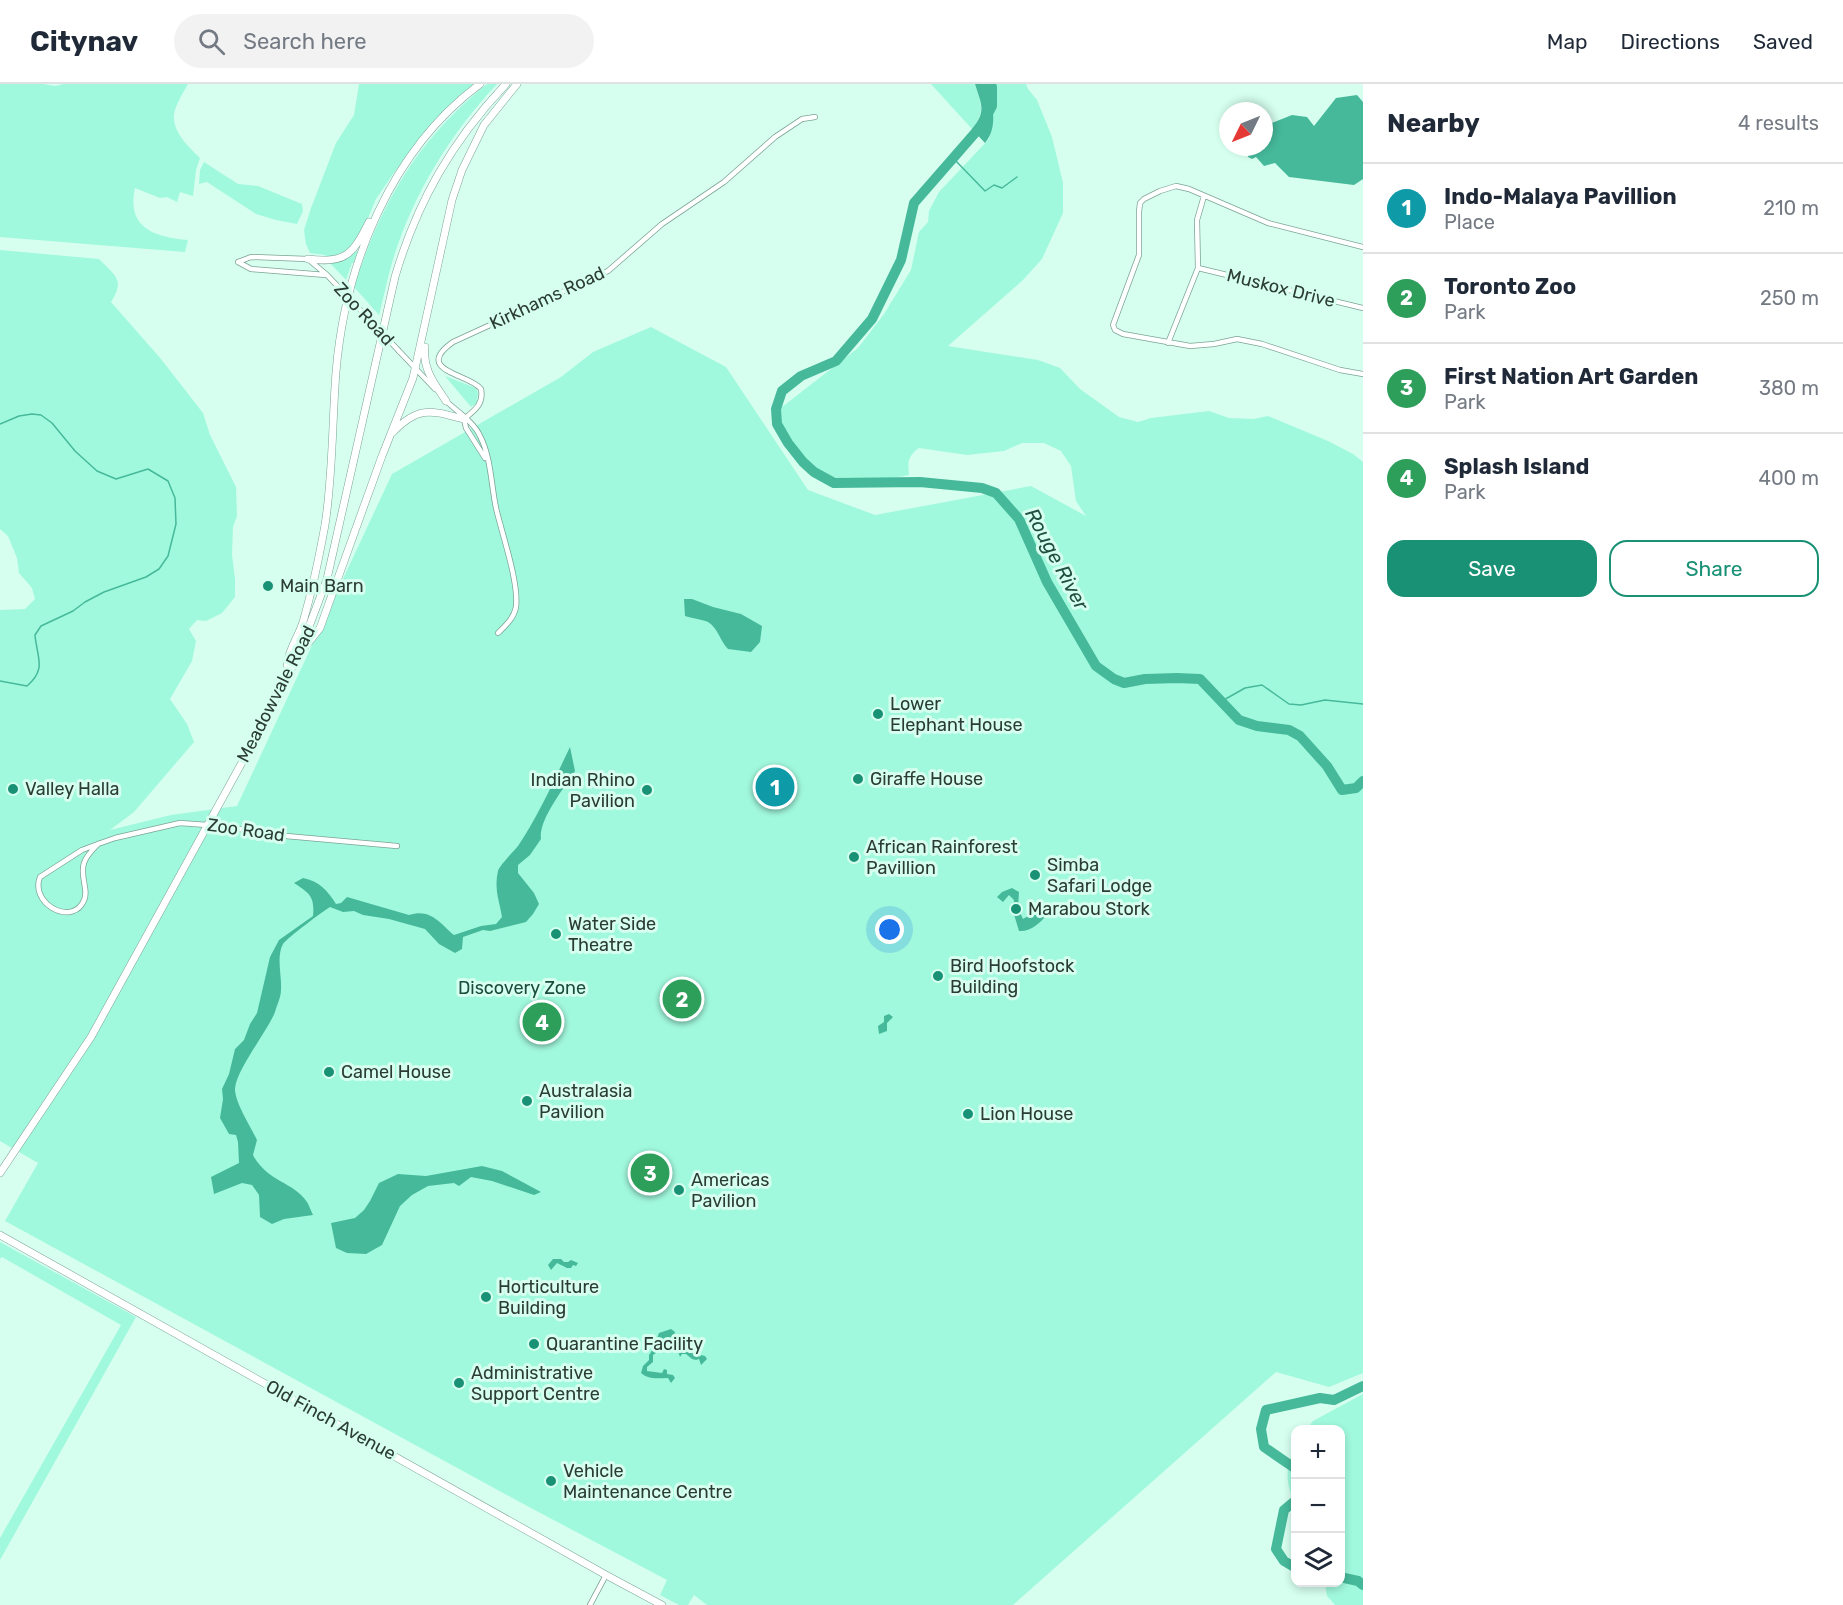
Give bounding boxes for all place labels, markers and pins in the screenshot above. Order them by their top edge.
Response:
place label: Main Barn [280,575,364,597]
marker: Main Barn [261,579,275,593]
place label: Lower Elephant House [890,693,1023,736]
marker: Lower Elephant House [871,707,885,721]
pin: 1 [756,764,794,810]
place label: Giraffe House [870,768,983,790]
place label: Indian Rhino Pavilion [531,769,635,812]
marker: Giraffe House [851,772,865,786]
place label: Valley Halla [25,778,120,800]
marker: Valley Halla [6,782,20,796]
marker: Indian Rhino Pavilion [640,783,654,797]
place label: African Rainforest Pavillion [866,836,1018,879]
marker: African Rainforest Pavillion [847,850,861,864]
place label: Simba Safari Lodge [1047,854,1152,897]
marker: Simba Safari Lodge [1028,868,1042,882]
place label: Marabou Stork [1028,898,1151,920]
marker: Marabou Stork [1009,902,1023,916]
place label: Water Side Theatre [568,913,656,956]
marker: Water Side Theatre [549,927,563,941]
place label: Bird Hoofstock Building [950,955,1075,998]
marker: Bird Hoofstock Building [931,969,945,983]
pin: 2 [662,976,702,1022]
pin: 4 [522,1000,562,1044]
place label: Camel House [341,1061,451,1083]
marker: Camel House [322,1065,336,1079]
place label: Australasia Pavilion [539,1080,632,1123]
marker: Australasia Pavilion [520,1094,534,1108]
place label: Lion House [980,1103,1073,1125]
marker: Lion House [961,1107,975,1121]
pin: 3 [630,1150,670,1196]
place label: Americas Pavilion [691,1169,769,1212]
marker: Americas Pavilion [672,1183,686,1197]
place label: Horticulture Building [498,1276,599,1319]
marker: Horticulture Building [479,1290,493,1304]
place label: Quarantine Facility [546,1333,703,1355]
marker: Quarantine Facility [527,1337,541,1351]
place label: Administrative Support Centre [471,1362,600,1405]
marker: Administrative Support Centre [452,1376,466,1390]
place label: Vehicle Maintenance Centre [563,1460,732,1503]
marker: Vehicle Maintenance Centre [544,1474,558,1488]

